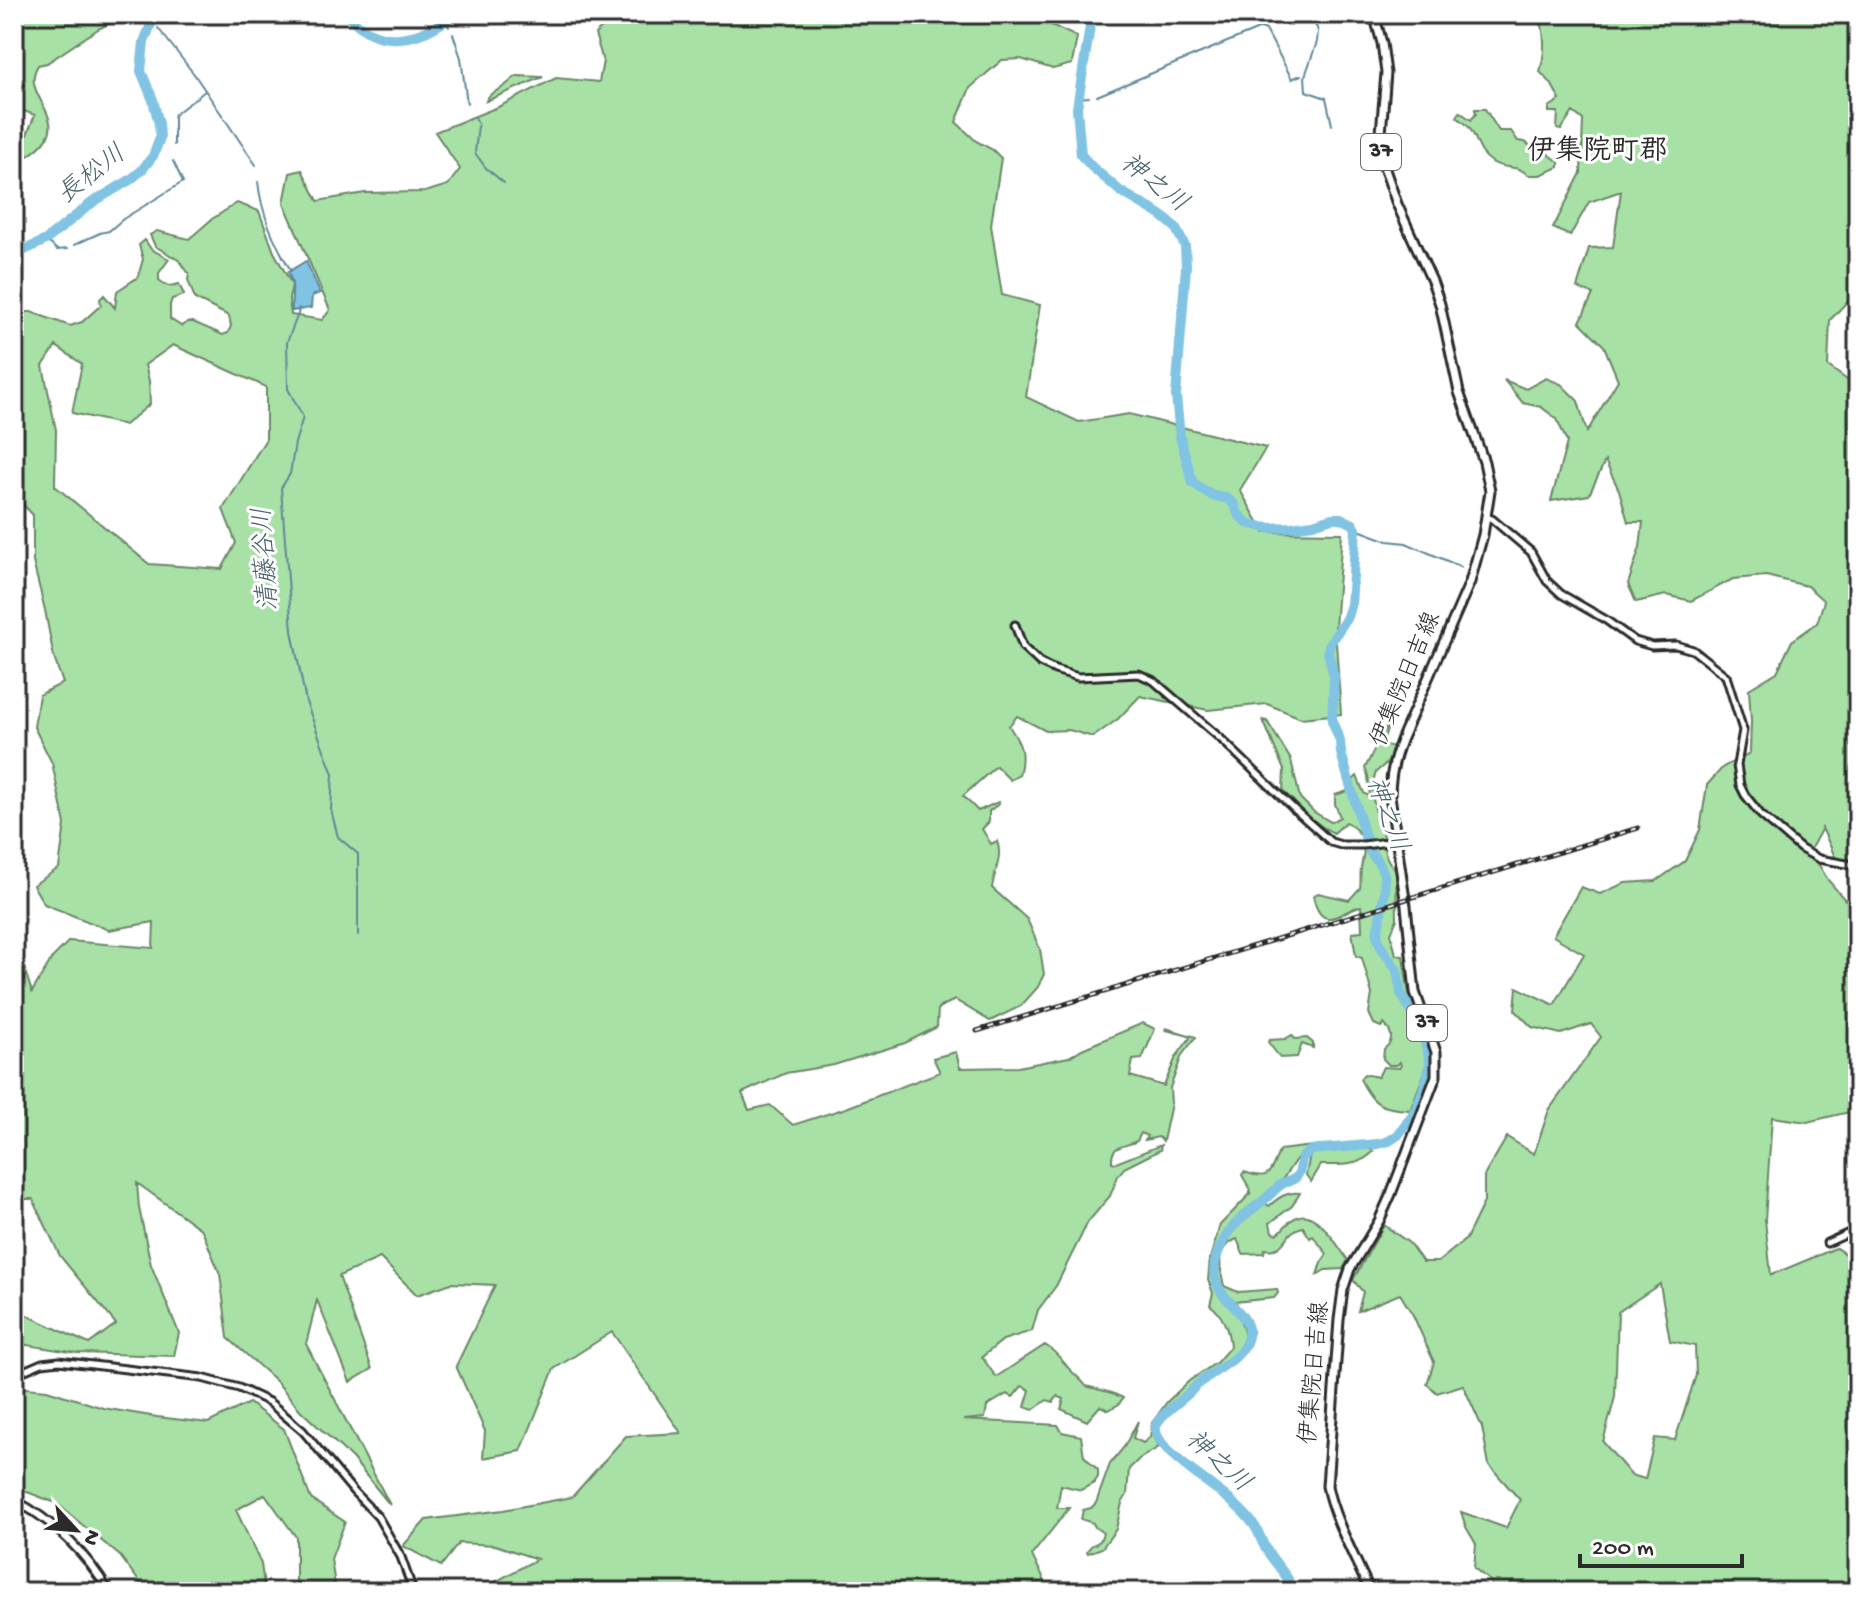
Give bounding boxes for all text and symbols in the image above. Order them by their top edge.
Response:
road number: 37 [1361,134,1401,170]
district label: 伊集院町郡 [1527,135,1667,169]
water label: 長松川 [52,139,133,212]
water label: 神之川 [1113,148,1194,221]
water label: 清藤谷川 [247,506,287,612]
street label: 伊集院日吉線 [1365,608,1448,752]
water label: 神之川 [1357,773,1414,857]
road number: 37 [1407,1005,1447,1041]
street label: 伊集院日吉線 [1294,1300,1337,1446]
water label: 神之川 [1178,1425,1257,1501]
north arrow [36,1490,116,1570]
scale bar [1580,1518,1742,1568]
text: N [76,1525,105,1549]
text: 200 m [1592,1535,1654,1564]

